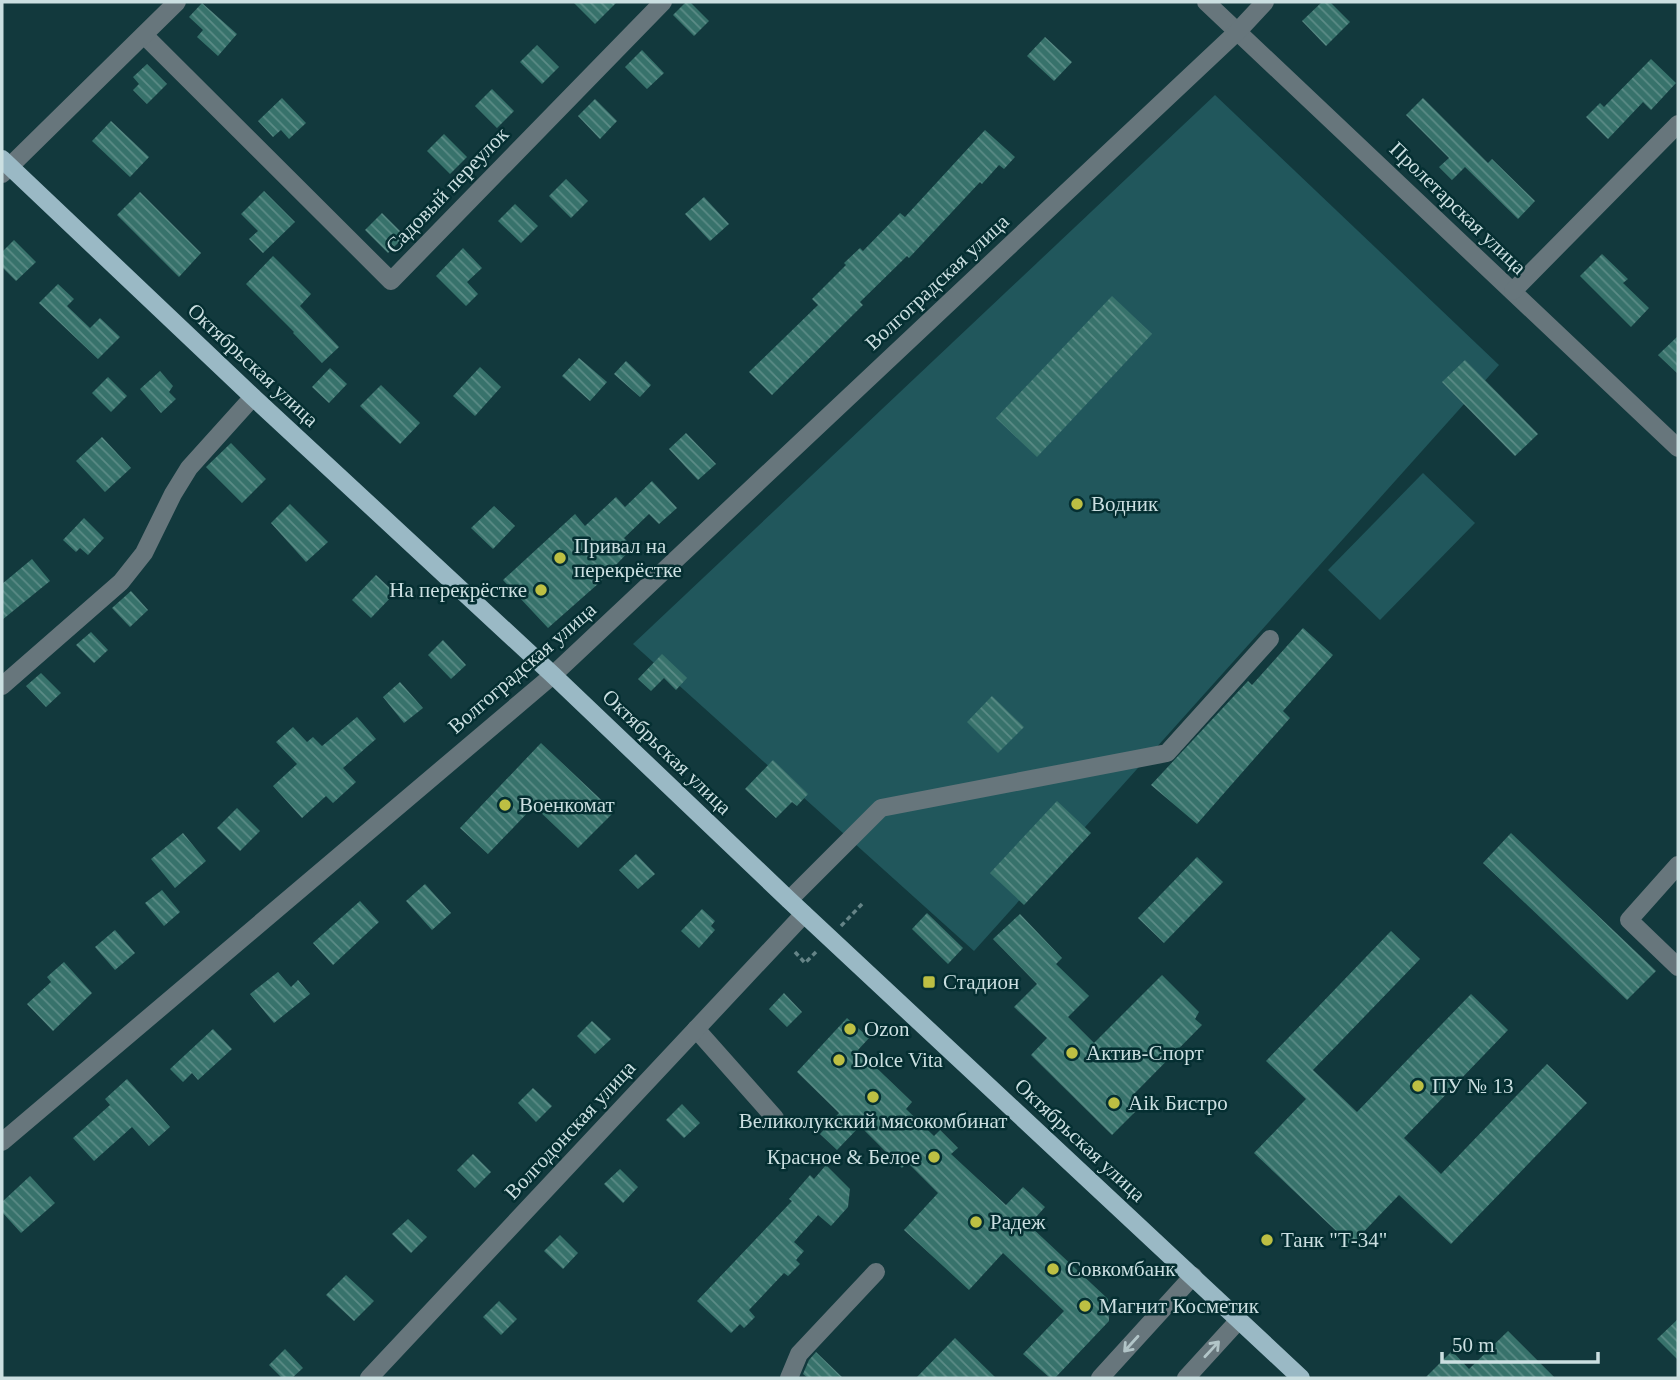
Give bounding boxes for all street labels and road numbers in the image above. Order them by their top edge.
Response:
street label: Садовый переулок [381,122,514,258]
street label: Пролетарская улица [1385,137,1532,280]
street label: Волгоградская улица [860,209,1014,355]
street label: Октябрьская улица [183,298,324,432]
street label: Волгоградская улица [443,597,601,739]
street label: Октябрьская улица [598,684,737,820]
street label: Волгодонская улица [500,1055,641,1204]
street label: Октябрьская улица [1010,1073,1151,1207]

